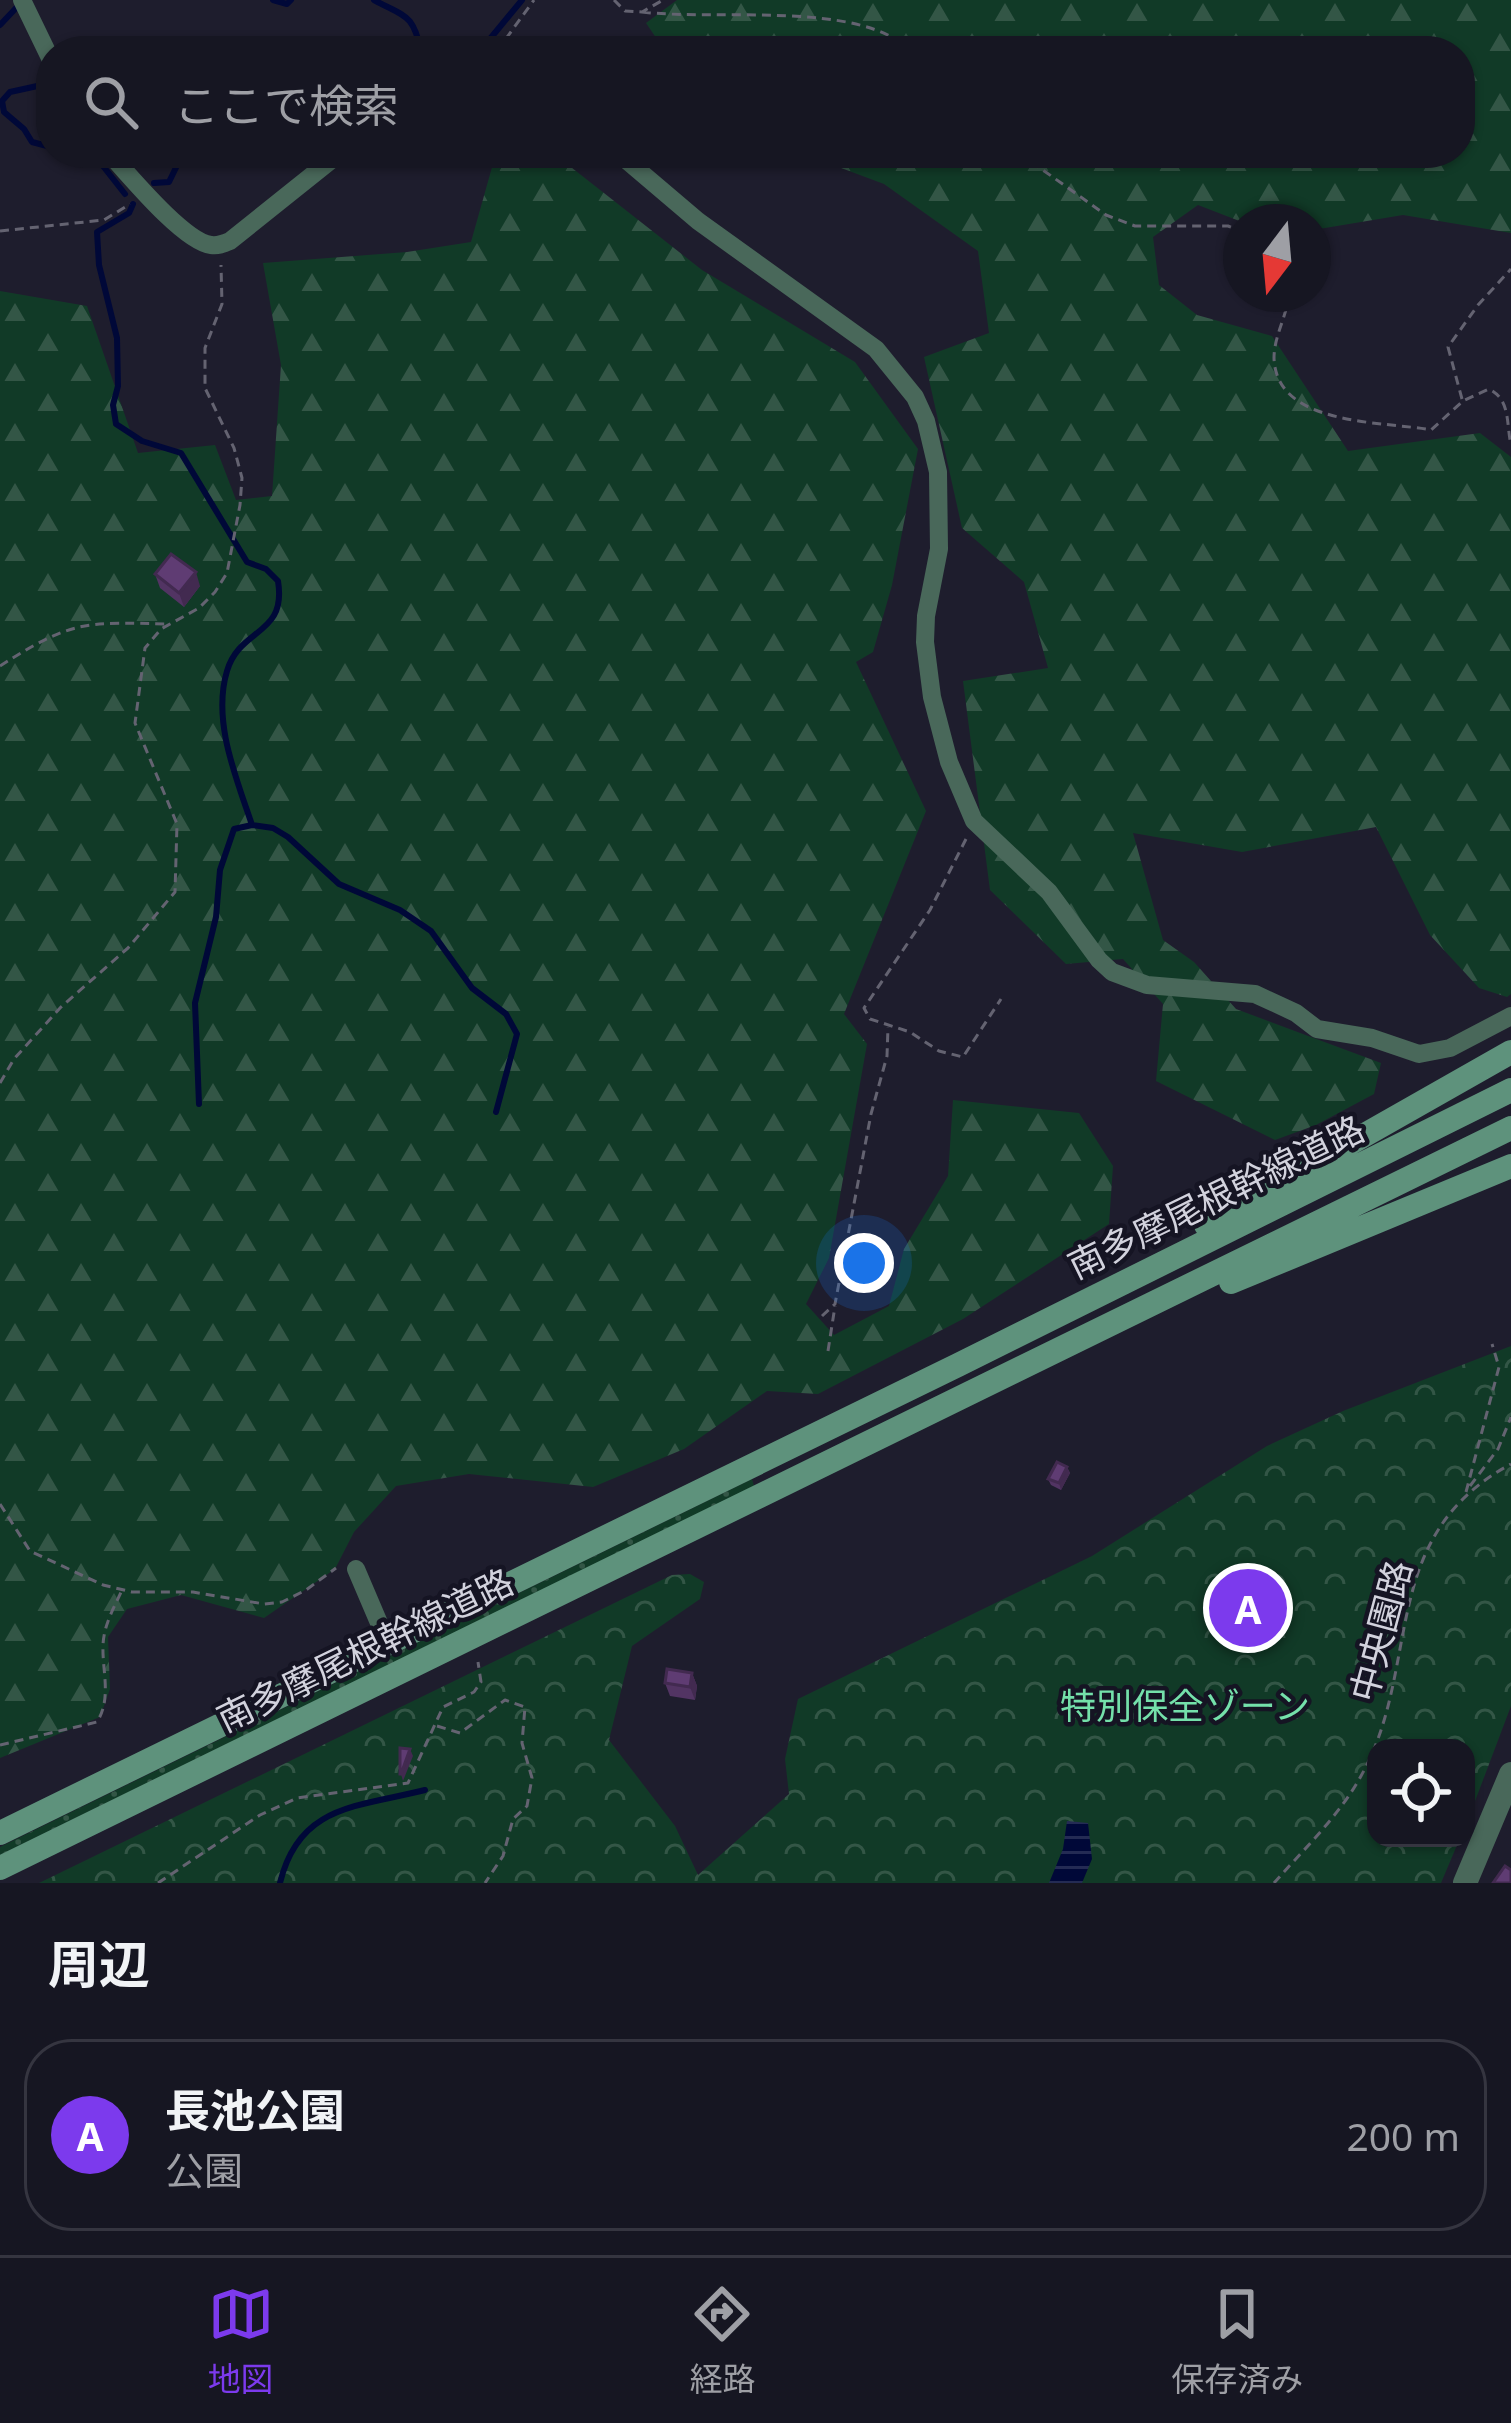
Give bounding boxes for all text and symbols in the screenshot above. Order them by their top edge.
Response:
search box [36,36,1475,168]
icon: search [78,69,144,135]
text: ここで検索 [174,74,399,135]
north arrow [1223,204,1331,312]
street label: 南多摩尾根幹線道路 [1059,1104,1372,1290]
your location [834,1233,894,1293]
street label: 中央園路 [1338,1555,1423,1707]
street label: 南多摩尾根幹線道路 [208,1557,521,1743]
pin: A [1209,1563,1287,1653]
park label: 特別保全ゾーン [1060,1681,1310,1730]
map controls [1367,1739,1475,1847]
button: locate [1367,1739,1475,1847]
text: 周辺 [48,1928,150,1998]
text: 長池公園 [165,2079,345,2140]
text: A [77,2109,104,2162]
text: 200 m [1346,2109,1460,2162]
text: 公園 [165,2143,243,2196]
tab: 地図 [208,2281,274,2401]
tab: 経路 [689,2281,755,2401]
tab: 保存済み [1171,2281,1303,2401]

